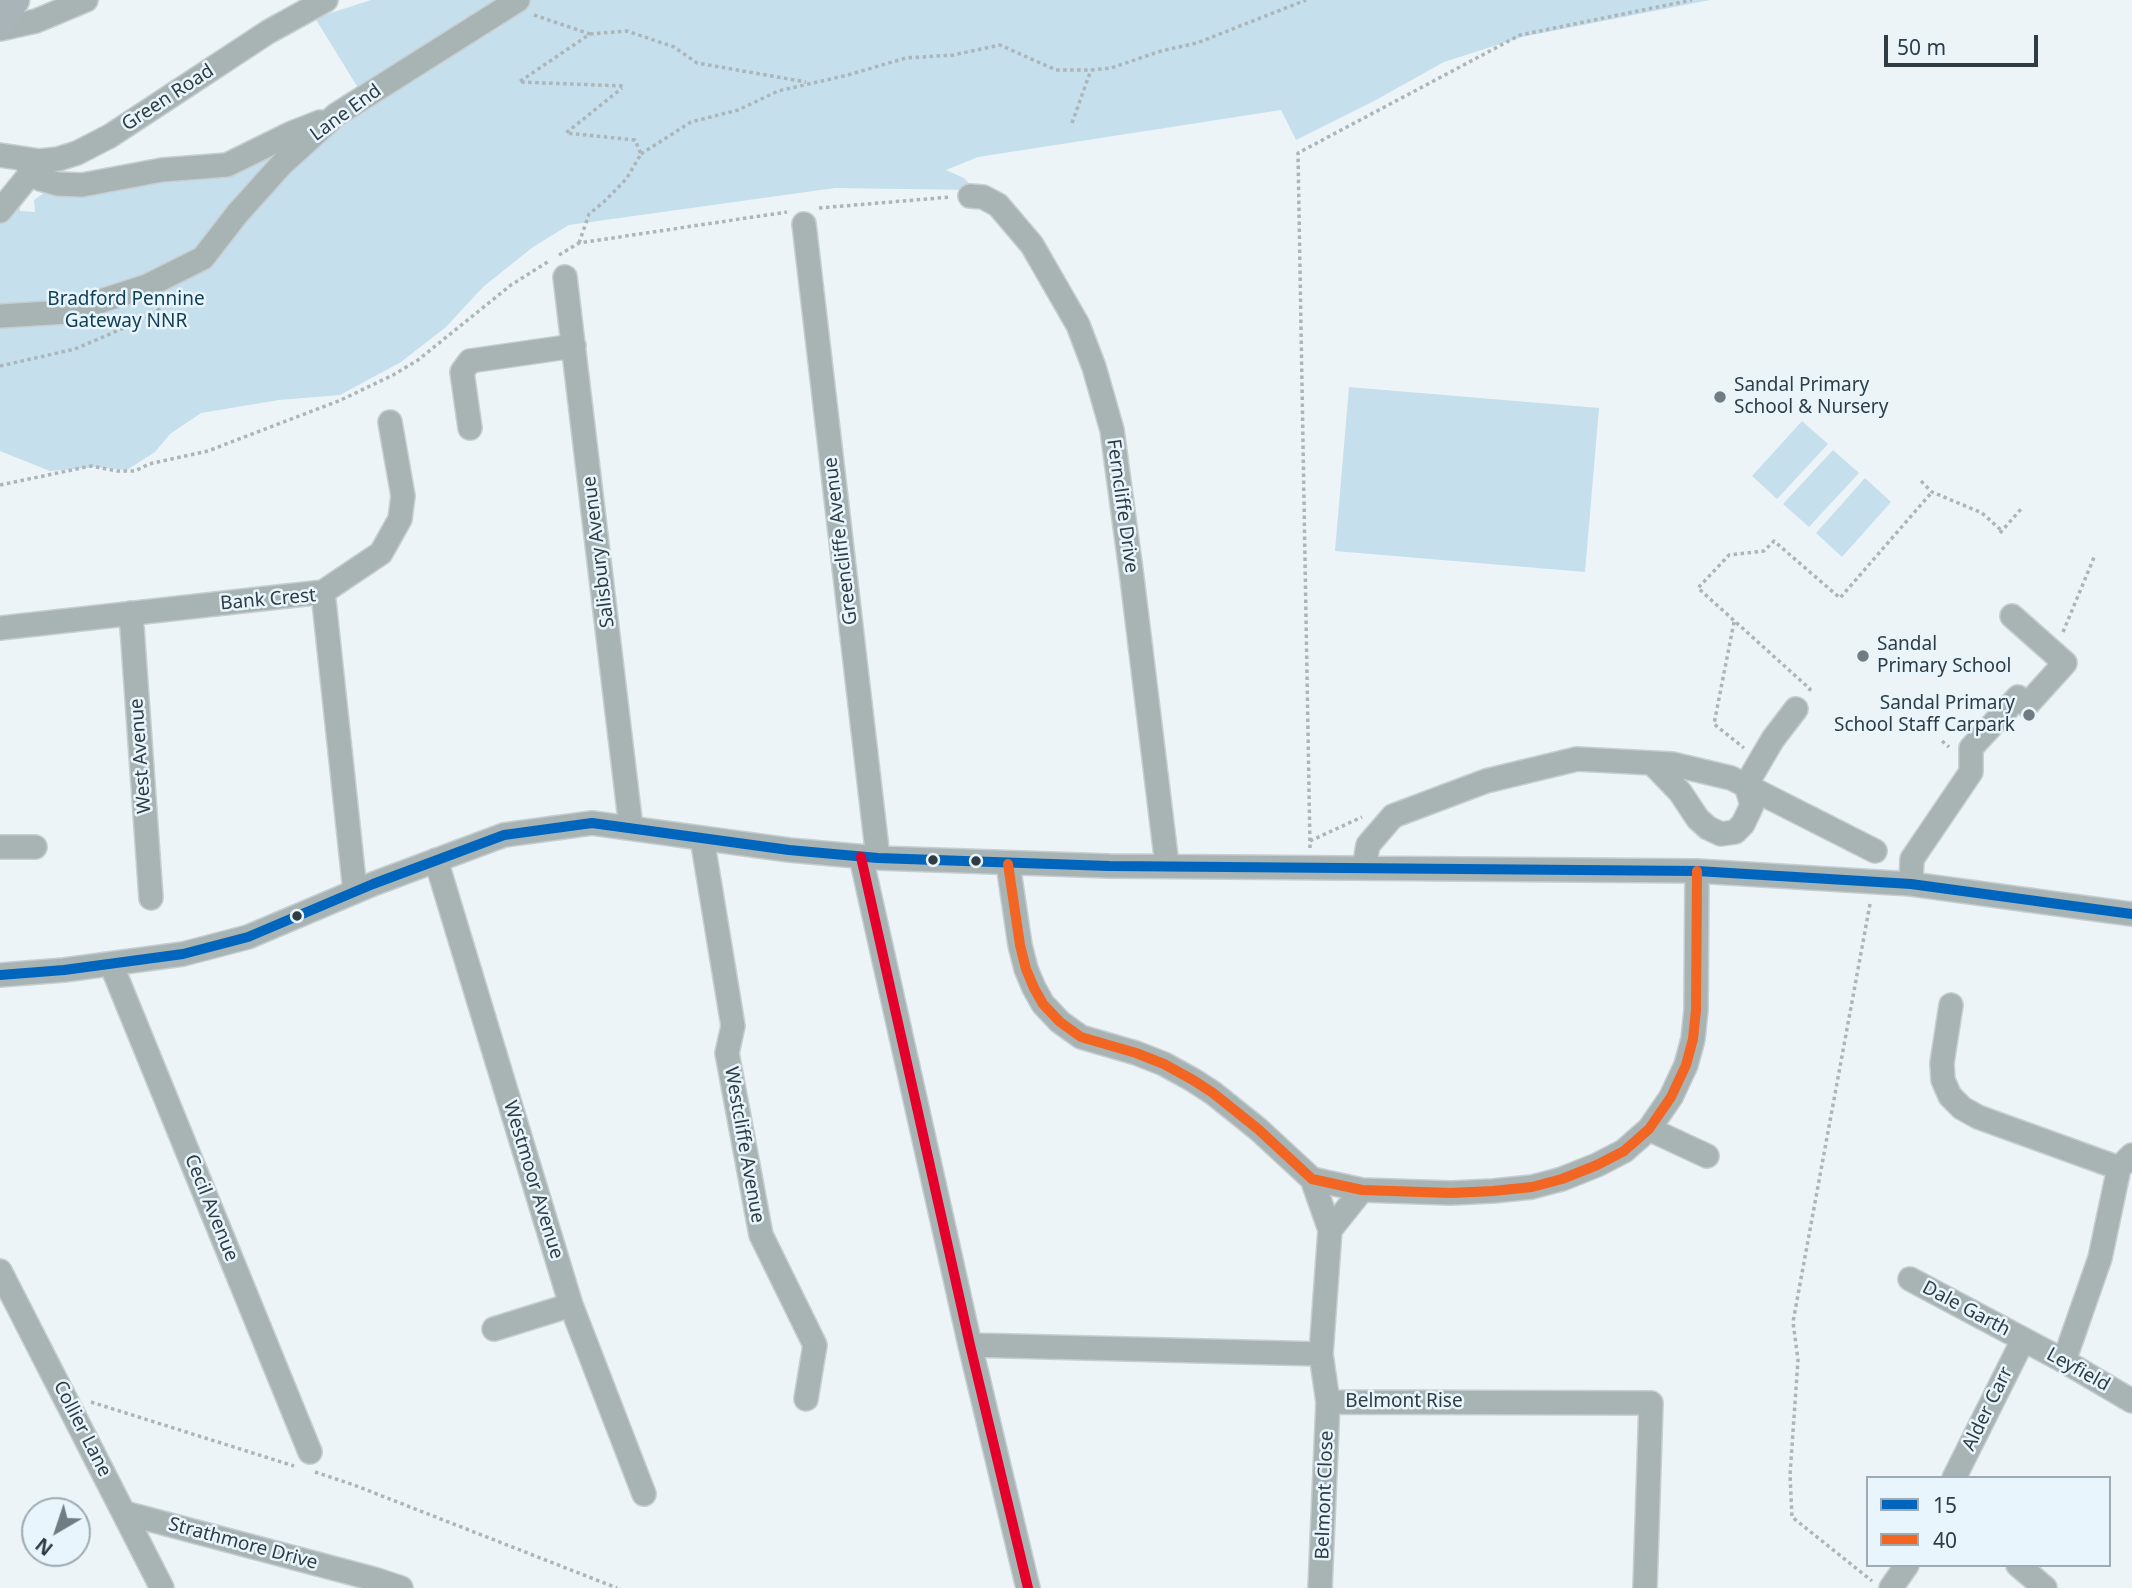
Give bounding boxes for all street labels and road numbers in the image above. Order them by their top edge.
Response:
street label: Green Road [118,60,218,136]
street label: Lane End [306,80,386,146]
street label: Ferncliffe Drive [1101,438,1143,574]
street label: Greencliffe Avenue [819,456,863,626]
street label: Salisbury Avenue [578,475,620,629]
street label: Bank Crest [219,584,317,616]
street label: West Avenue [126,698,156,814]
street label: Westcliffe Avenue [719,1065,769,1225]
street label: Westmoor Avenue [498,1098,568,1262]
street label: Cecil Avenue [179,1151,243,1265]
street label: Dale Garth [1918,1276,2014,1342]
street label: Leyfield [2042,1343,2114,1397]
street label: Alder Carr [1958,1363,2018,1455]
street label: Collier Lane [48,1377,116,1481]
street label: Belmont Rise [1345,1391,1463,1413]
street label: Belmont Close [1311,1430,1339,1560]
street label: Strathmore Drive [166,1513,320,1575]

